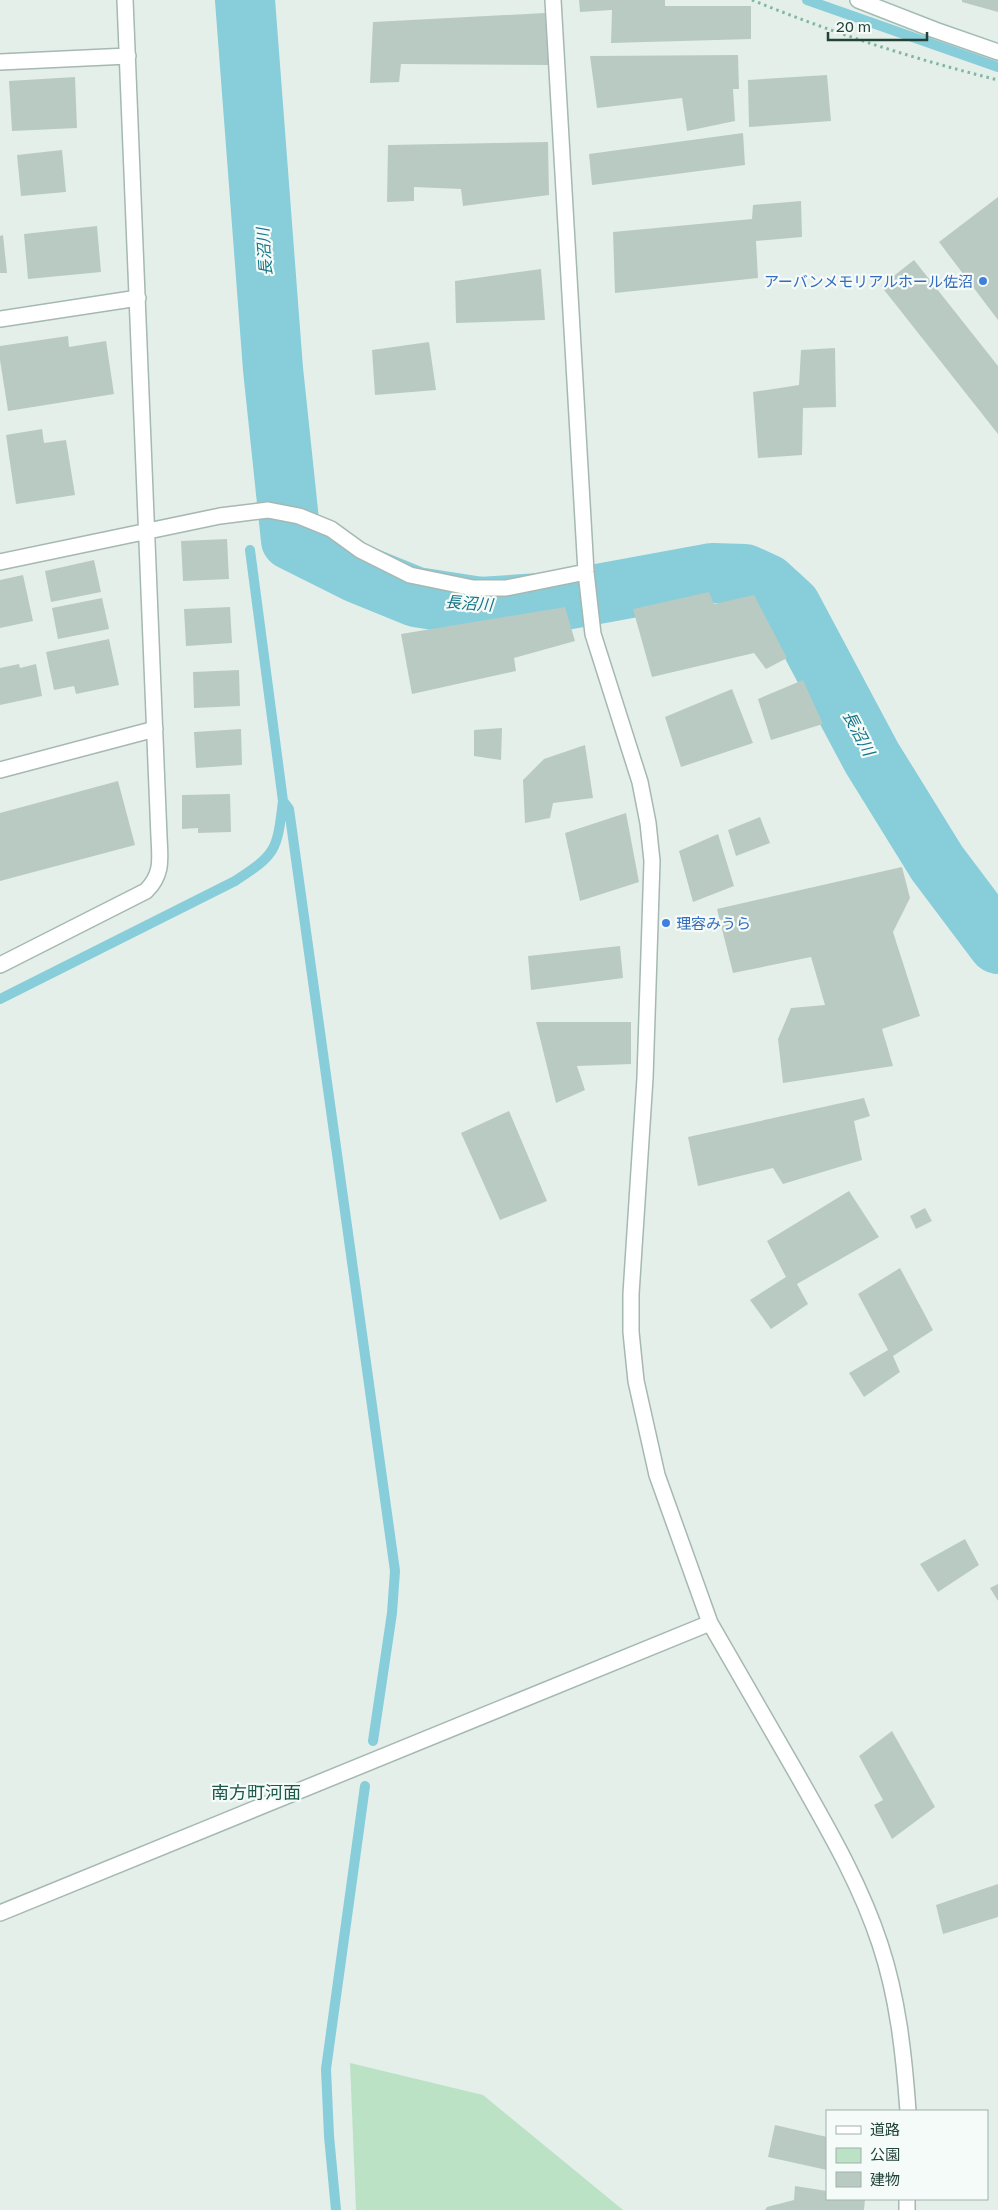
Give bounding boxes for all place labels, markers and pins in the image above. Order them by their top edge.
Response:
place label: アーバンメモリアルホール佐沼 [764,272,973,290]
marker: アーバンメモリアルホール佐沼 [977,275,989,287]
place label: 理容みうら [676,914,751,932]
marker: 理容みうら [660,917,672,929]

